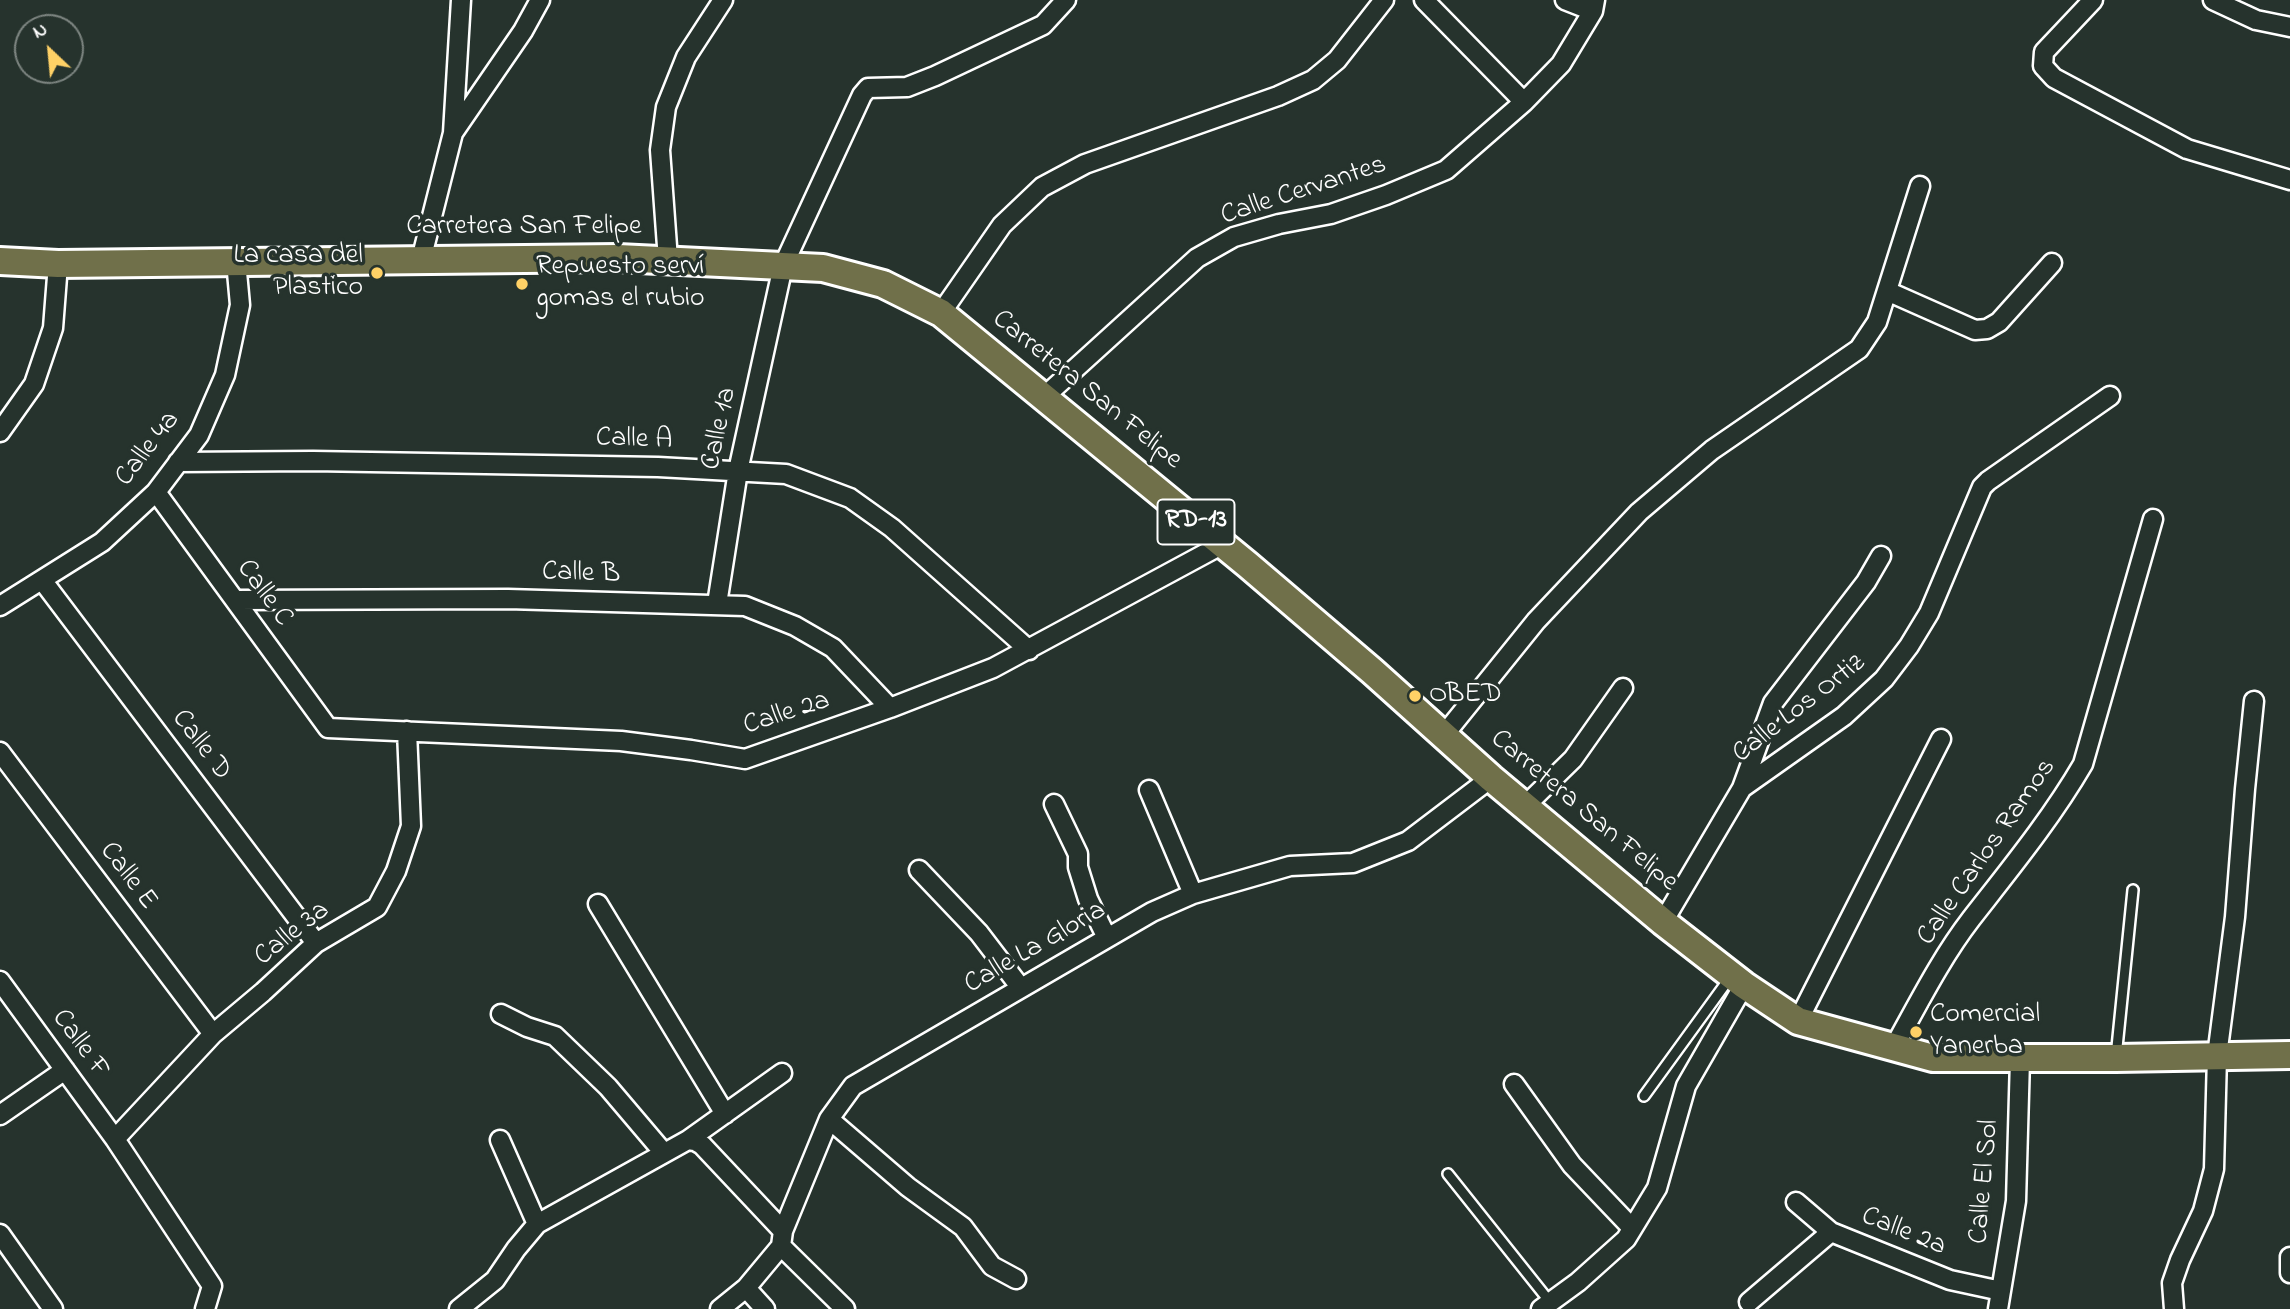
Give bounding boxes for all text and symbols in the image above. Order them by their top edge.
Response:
north arrow [14,14,84,84]
text: N [29,17,52,46]
street label: Calle Cervantes [1217,149,1391,235]
street label: Carretera San Felipe [406,211,642,245]
place label: La casa del Plastico [234,240,363,306]
place label: Repuesto serví gomas el rubio [536,251,705,317]
marker: La casa del Plastico [369,265,385,281]
marker: Repuesto serví gomas el rubio [514,276,530,292]
street label: Carretera San Felipe [984,304,1188,478]
street label: Calle 1a [696,385,746,473]
street label: Calle 4a [109,406,189,494]
street label: Calle A [595,423,673,459]
road number: RD-13 [1158,500,1234,544]
street label: Calle C [227,554,299,634]
street label: Calle B [541,557,621,593]
street label: Calle Los Ortiz [1727,648,1873,772]
place label: OBED [1429,679,1502,713]
street label: Calle 2a [740,685,834,745]
marker: OBED [1407,688,1423,704]
street label: Calle D [163,704,237,788]
street label: Carretera San Felipe [1482,724,1684,900]
street label: Calle Carlos Ramos [1911,753,2065,953]
street label: Calle E [91,836,163,918]
street label: Calle 3a [249,895,337,975]
street label: Calle La Gloria [959,895,1113,1003]
place label: Comercial Yanerba [1930,999,2040,1065]
street label: Calle F [43,1004,115,1086]
marker: Comercial Yanerba [1908,1024,1924,1040]
street label: Calle El Sol [1964,1119,2008,1245]
street label: Calle 2a [1856,1201,1950,1265]

